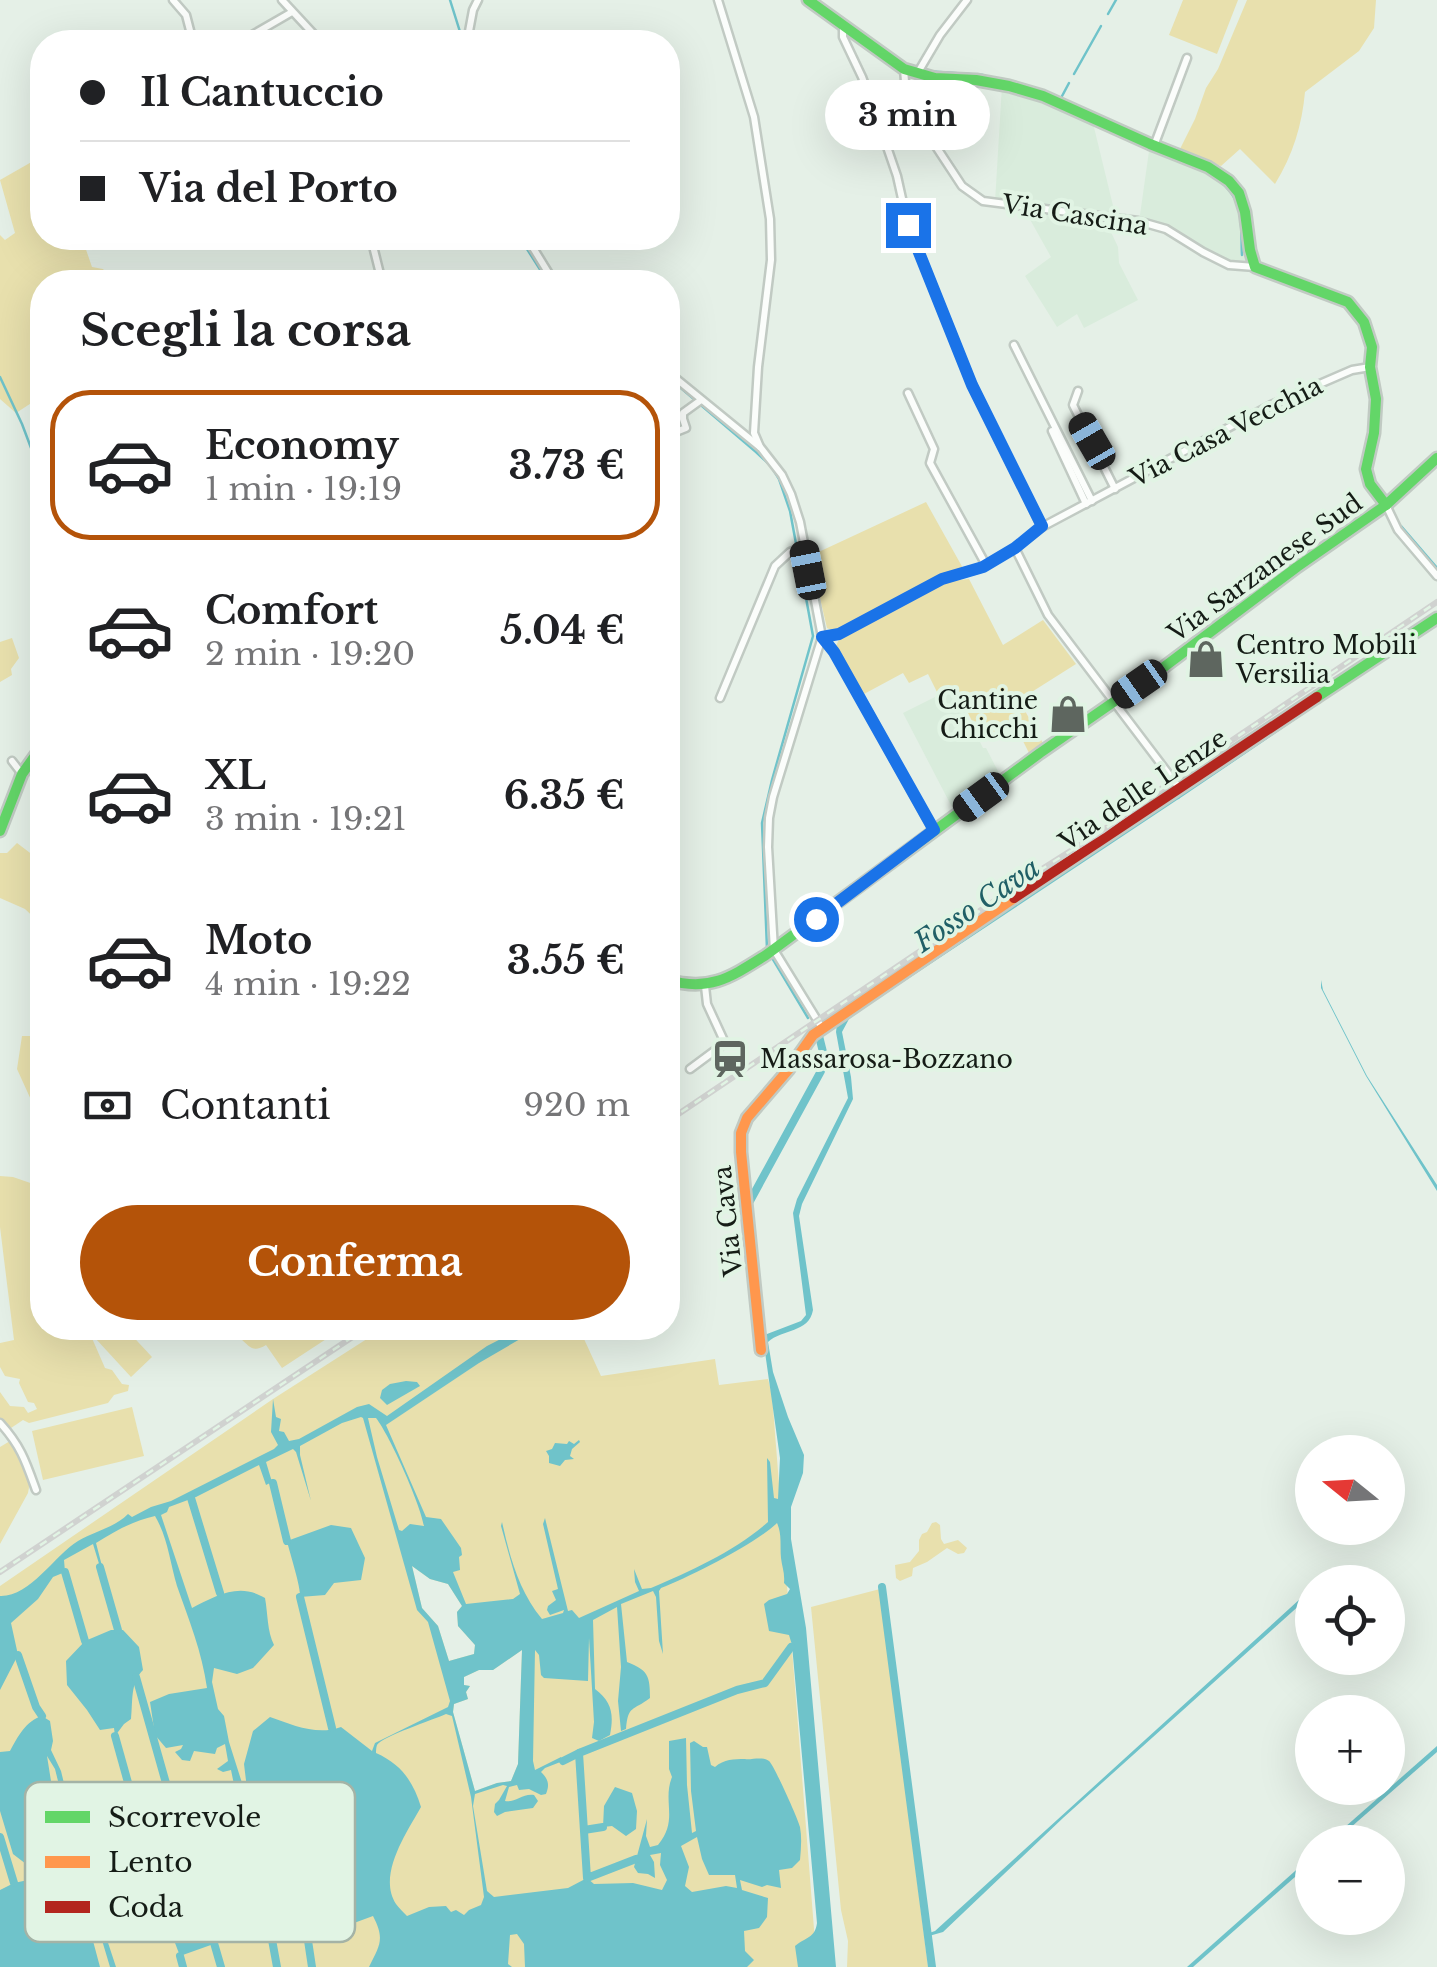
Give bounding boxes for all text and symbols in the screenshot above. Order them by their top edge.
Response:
text: Il Cantuccio [140,69,384,116]
callout: 3 min [826,80,990,150]
text: 3 min [858,95,957,135]
text: Via del Porto [140,165,398,212]
street label: Via Cascina [999,188,1150,242]
route end [886,203,931,248]
text: Scegli la corsa [80,302,411,358]
street label: Via Casa Vecchia [1124,370,1328,494]
car [1064,408,1120,474]
icon: car [85,420,175,510]
text: Economy [205,422,399,469]
text: 3.73 € [509,442,625,489]
text: 1 min · 19:19 [205,469,402,509]
street label: Via Sarzanese Sud [1161,487,1368,649]
car [788,538,828,602]
icon: car [85,585,175,675]
text: Comfort [205,587,378,634]
text: 5.04 € [500,607,625,654]
place label: Centro Mobili Versilia [1235,630,1417,690]
text: 2 min · 19:20 [205,634,415,674]
shop icon: Centro Mobili Versilia [1185,638,1227,680]
car [1106,655,1172,713]
place label: Cantine Chicchi [937,685,1038,745]
shop icon: Cantine Chicchi [1047,693,1089,735]
street label: Via delle Lenze [1052,722,1233,858]
icon: car [85,750,175,840]
text: XL [205,752,266,799]
car [948,767,1014,827]
text: 6.35 € [504,772,625,819]
text: 3 min · 19:21 [205,799,407,839]
water label: Fosso Cava [907,850,1047,960]
route start [794,897,839,942]
icon: car [85,915,175,1005]
text: Moto [205,917,312,964]
text: 3.55 € [507,937,625,984]
text: 4 min · 19:22 [205,964,411,1004]
station icon: Massarosa-Bozzano [709,1038,751,1080]
place label: Massarosa-Bozzano [760,1044,1013,1075]
icon: cash [80,1078,135,1133]
text: Contanti [160,1082,330,1129]
text: 920 m [523,1085,630,1125]
street label: Via Cava [707,1164,749,1279]
button: Conferma [80,1205,630,1320]
north arrow [1295,1435,1405,1545]
map controls [1295,1435,1405,1935]
button: locate [1295,1565,1405,1675]
button: + [1295,1695,1405,1805]
legend [25,1782,355,1942]
text: Scorrevole [108,1800,261,1835]
button: − [1295,1825,1405,1935]
text: Lento [108,1845,193,1880]
text: Coda [108,1890,184,1925]

